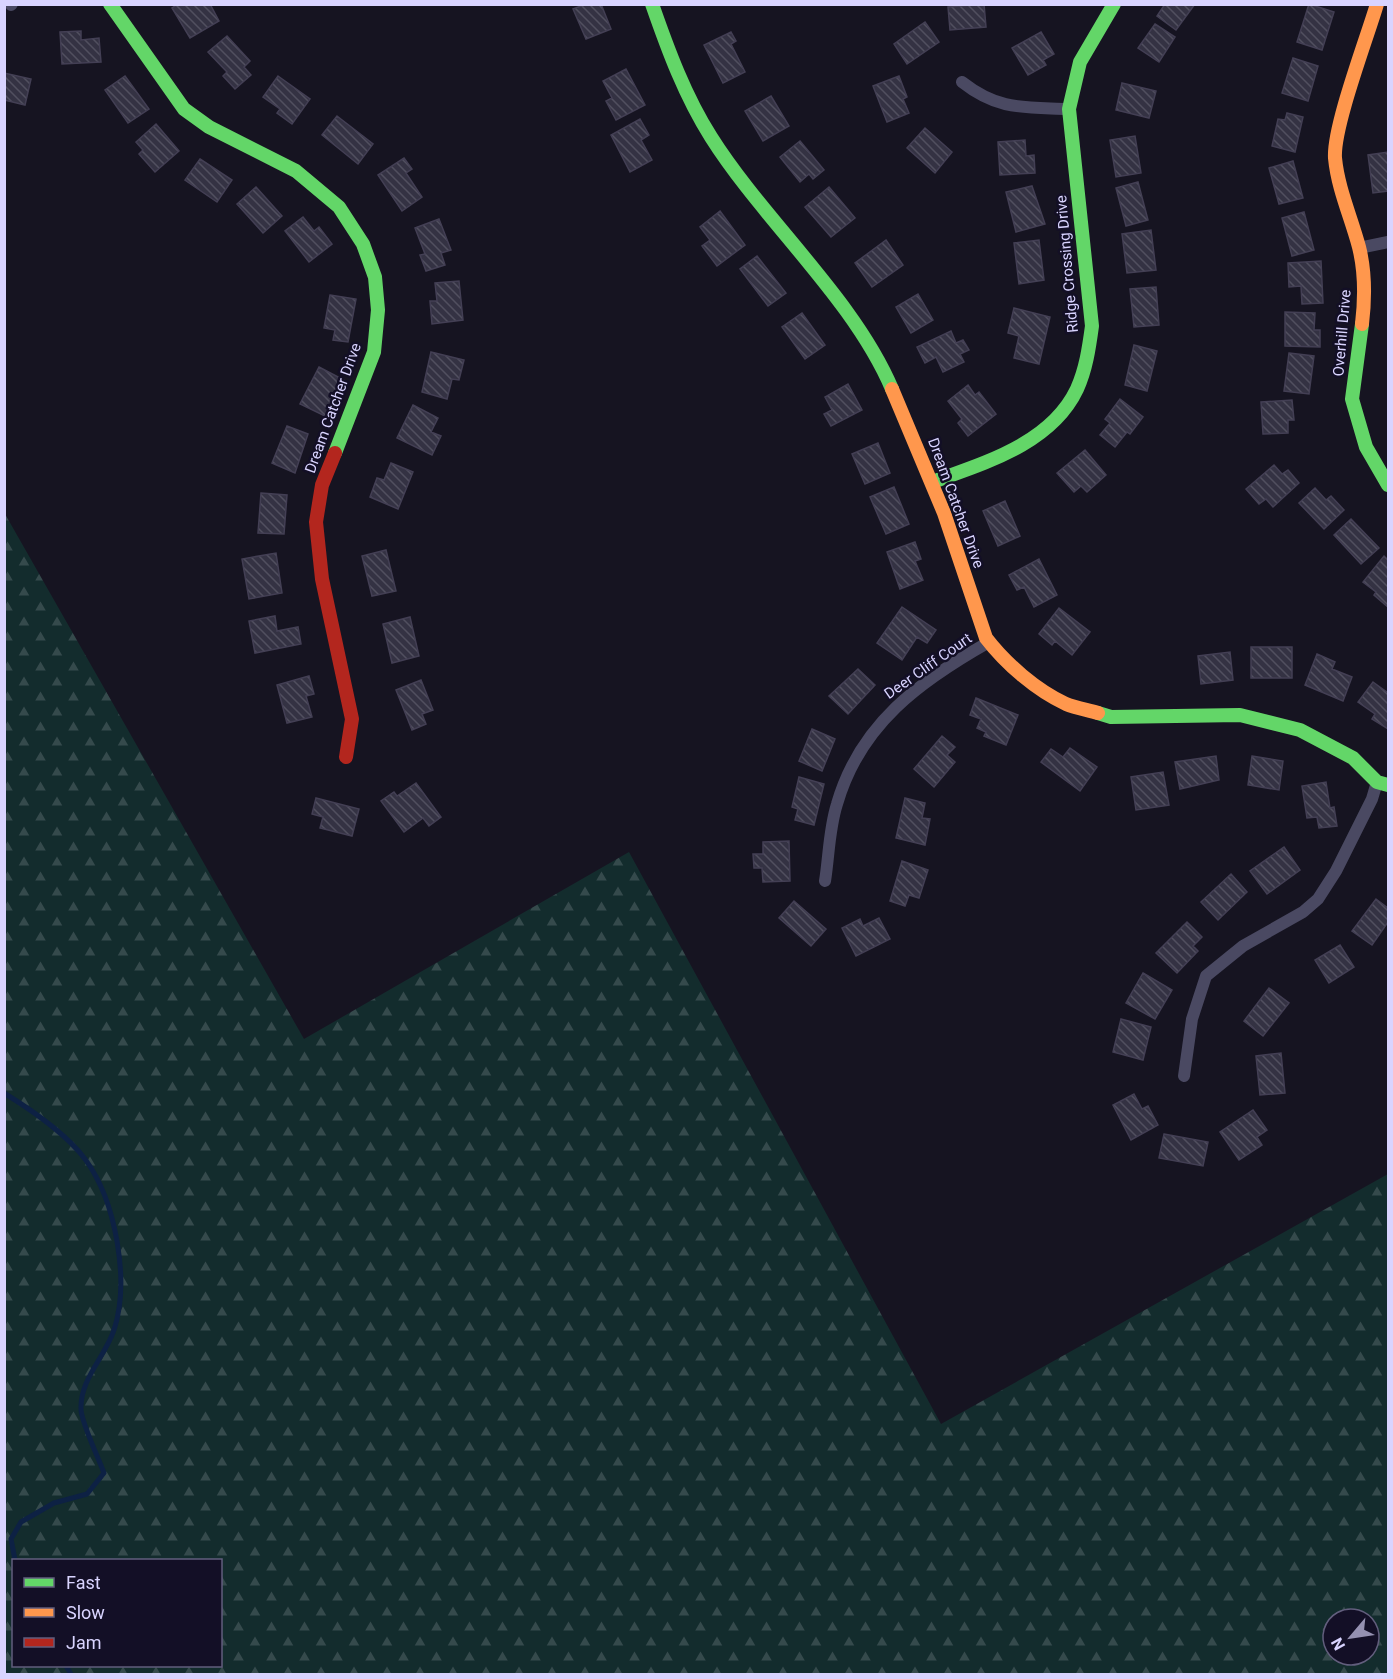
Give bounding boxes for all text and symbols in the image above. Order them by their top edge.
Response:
street label: Ridge Crossing Drive [1052,194,1082,334]
street label: Overhill Drive [1329,289,1355,377]
street label: Dream Catcher Drive [301,340,365,476]
street label: Dream Catcher Drive [924,435,988,571]
street label: Deer Cliff Court [881,629,975,703]
legend [12,1559,222,1667]
text: Fast [66,1572,101,1593]
text: Slow [66,1602,105,1623]
north arrow [1321,1607,1381,1667]
text: Jam [66,1632,102,1653]
text: N [1327,1634,1349,1654]

